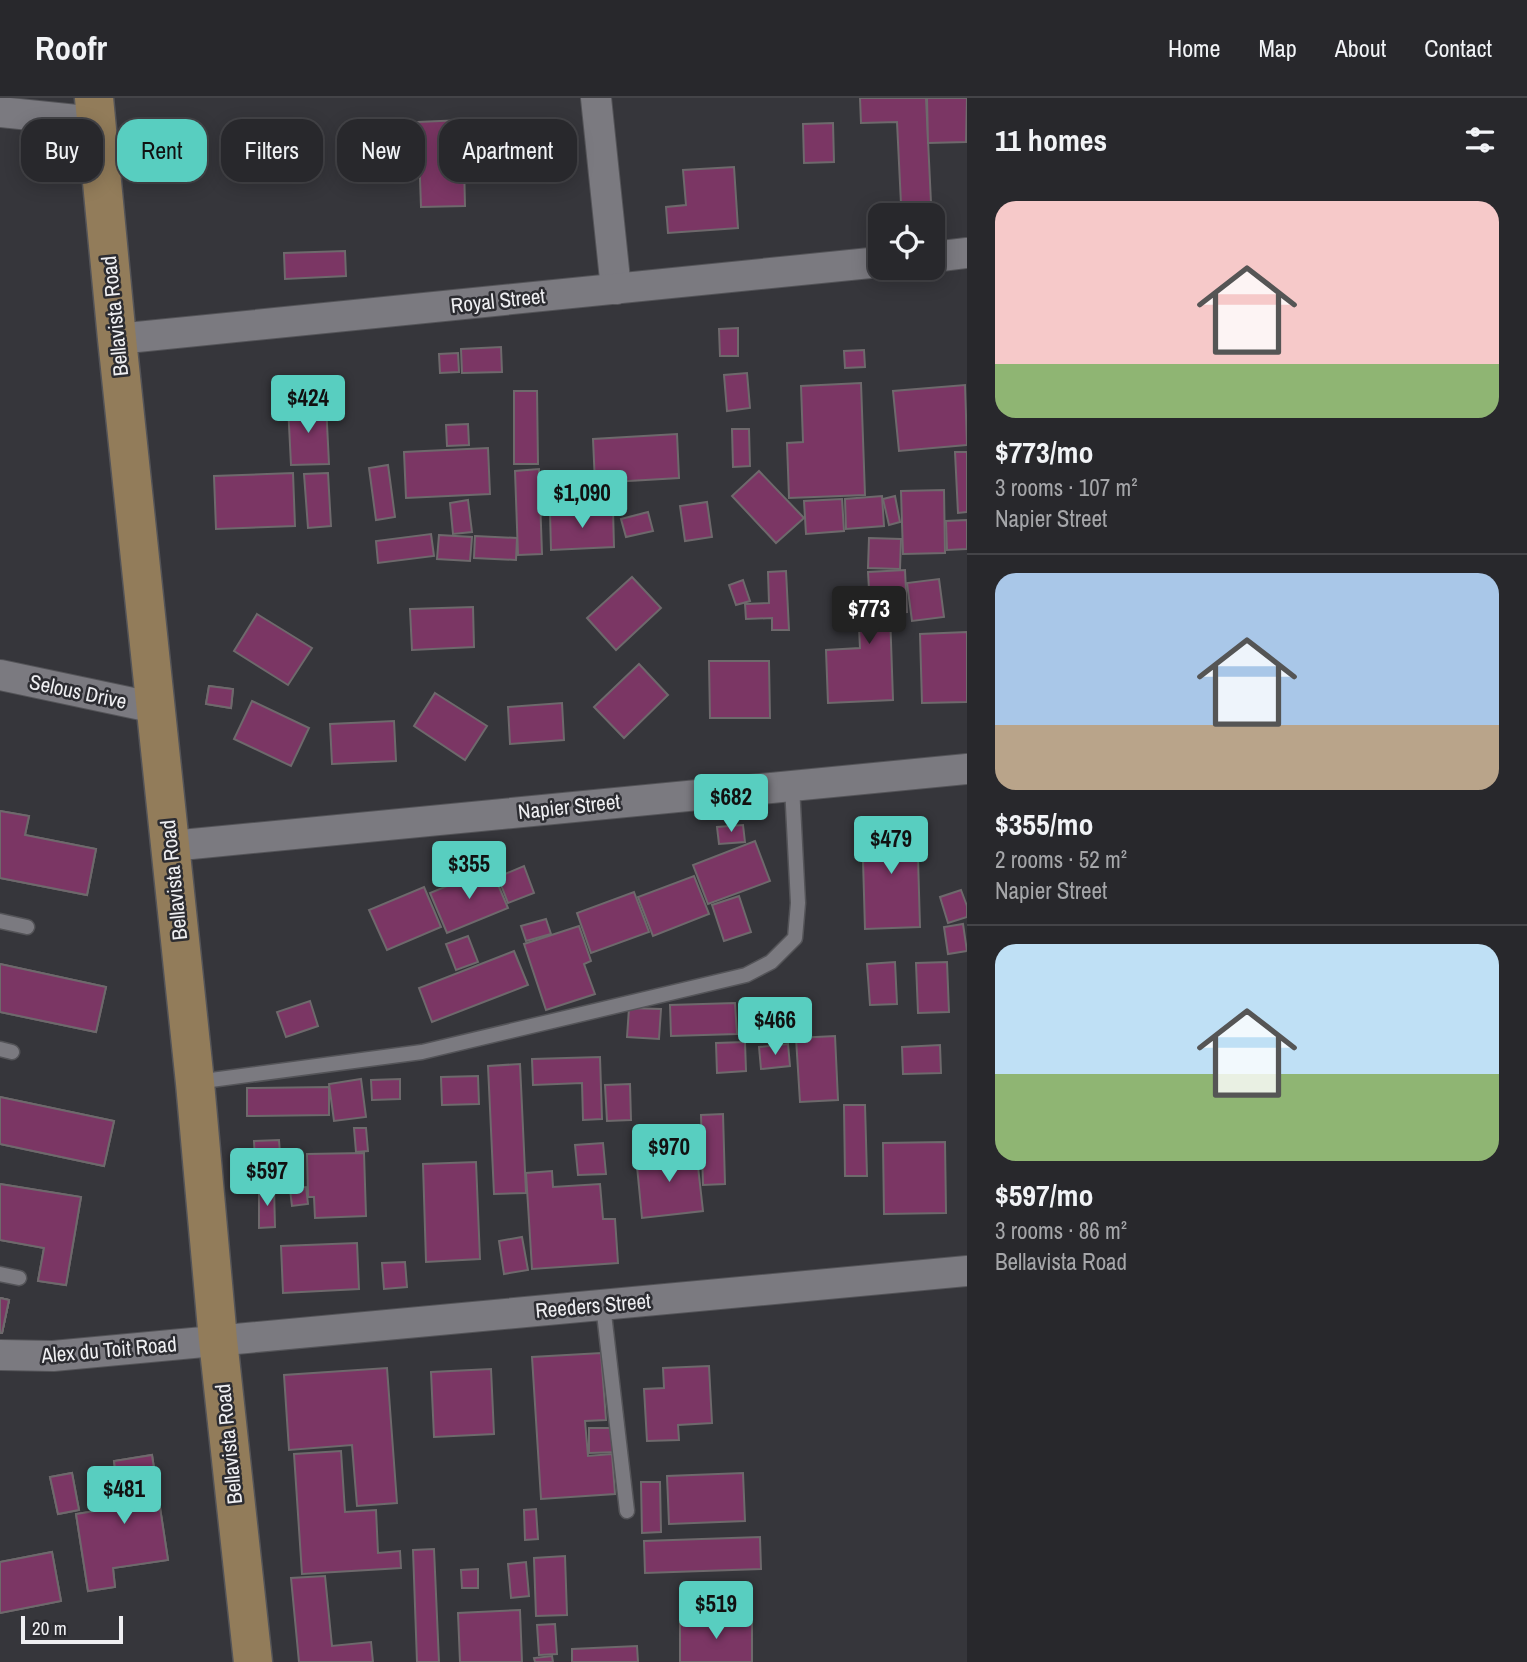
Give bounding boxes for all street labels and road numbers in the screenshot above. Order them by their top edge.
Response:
street label: Bellavista Road [94,255,135,378]
street label: Royal Street [449,281,547,320]
street label: Selous Drive [27,667,129,716]
street label: Napier Street [517,787,622,826]
street label: Bellavista Road [153,819,194,942]
street label: Reeders Street [534,1286,652,1325]
street label: Alex du Toit Road [39,1329,178,1370]
street label: Bellavista Road [208,1383,249,1506]

